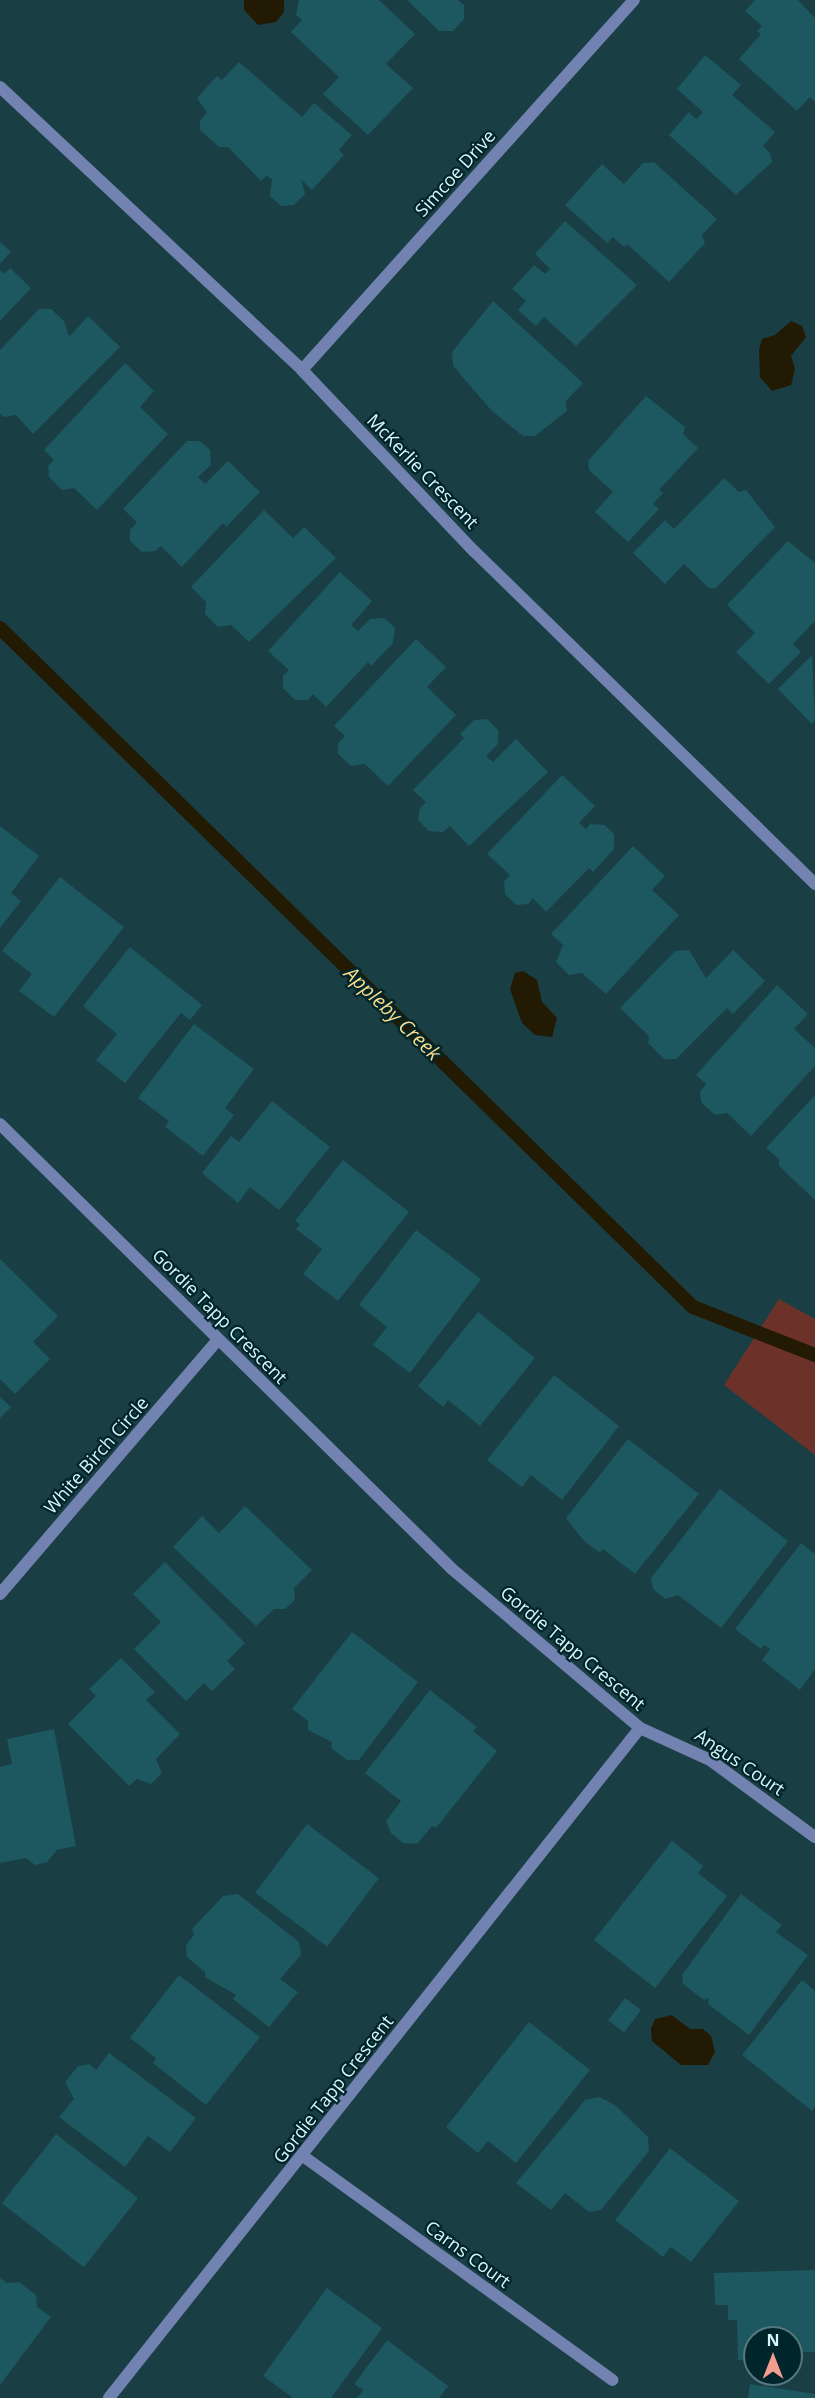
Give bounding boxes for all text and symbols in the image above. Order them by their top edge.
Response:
street label: Simcoe Drive [410,125,500,221]
street label: McKerlie Crescent [363,409,483,533]
water label: Appleby Creek [340,961,446,1065]
street label: Gordie Tapp Crescent [148,1244,292,1388]
street label: White Birch Circle [39,1392,153,1518]
street label: Gordie Tapp Crescent [496,1581,650,1715]
street label: Angus Court [691,1724,789,1800]
street label: Gordie Tapp Crescent [269,2011,397,2167]
street label: Carns Court [421,2216,515,2292]
north arrow [743,2326,803,2386]
text: N [766,2329,780,2351]

